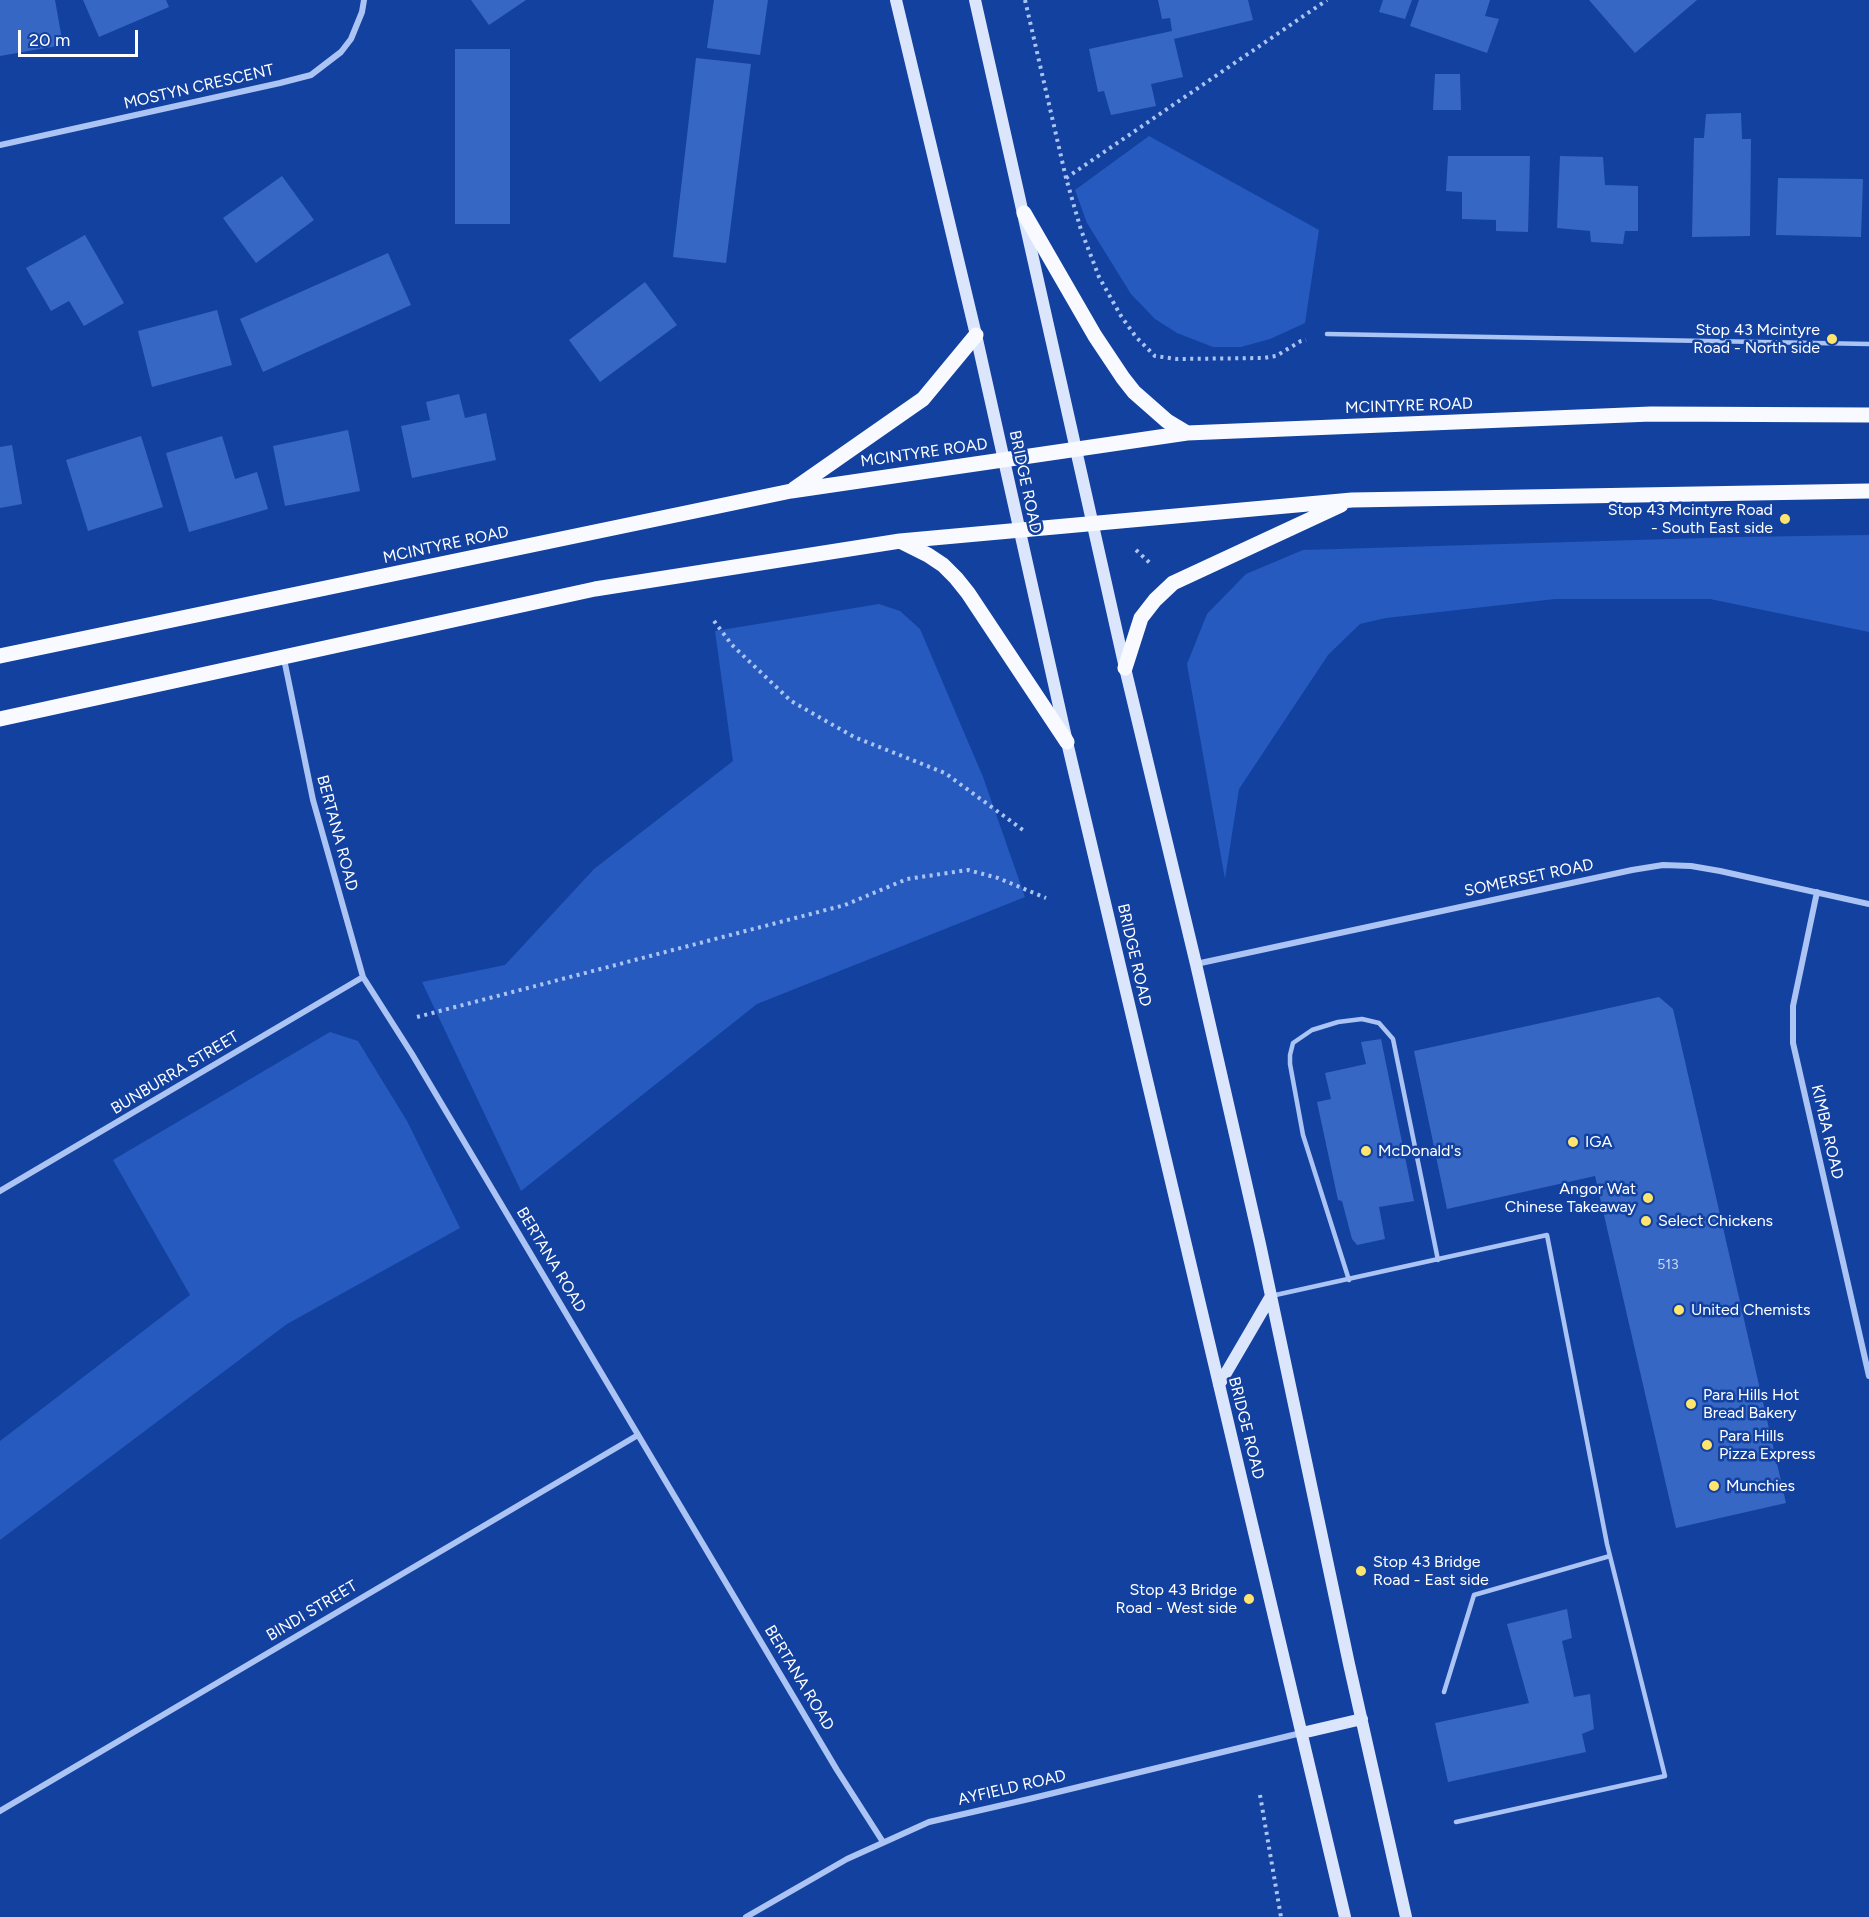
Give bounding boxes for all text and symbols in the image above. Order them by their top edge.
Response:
scale bar [21,18,141,56]
text: 20 m [29,29,70,51]
street label: MOSTYN CRESCENT [122,60,276,114]
place label: Stop 43 Mcintyre Road - North side [1693,320,1820,358]
marker: Stop 43 Mcintyre Road - North side [1825,332,1839,346]
street label: MCINTYRE ROAD [1345,394,1473,418]
street label: BRIDGE ROAD [1005,429,1045,535]
street label: MCINTYRE ROAD [859,435,989,471]
place label: Stop 43 Mcintyre Road - South East side [1608,500,1773,538]
marker: Stop 43 Mcintyre Road - South East side [1778,512,1792,526]
street label: MCINTYRE ROAD [381,522,511,568]
street label: BERTANA ROAD [312,773,362,893]
street label: SOMERSET ROAD [1463,855,1595,901]
street label: BRIDGE ROAD [1113,902,1155,1008]
street label: BUNBURRA STREET [108,1027,242,1119]
street label: KIMBA ROAD [1807,1083,1847,1181]
place label: IGA [1585,1132,1612,1152]
marker: IGA [1566,1135,1580,1149]
place label: McDonald's [1378,1141,1461,1161]
marker: McDonald's [1359,1144,1373,1158]
place label: Angor Wat Chinese Takeaway [1505,1179,1636,1217]
marker: Angor Wat Chinese Takeaway [1641,1191,1655,1205]
street label: BERTANA ROAD [512,1204,590,1316]
place label: Select Chickens [1658,1211,1773,1231]
marker: Select Chickens [1639,1214,1653,1228]
house number: 513 [1657,1257,1679,1273]
place label: United Chemists [1691,1300,1811,1320]
marker: United Chemists [1672,1303,1686,1317]
street label: BRIDGE ROAD [1224,1375,1268,1481]
place label: Para Hills Hot Bread Bakery [1703,1385,1799,1423]
marker: Para Hills Hot Bread Bakery [1684,1397,1698,1411]
place label: Para Hills Pizza Express [1719,1426,1815,1464]
marker: Para Hills Pizza Express [1700,1438,1714,1452]
place label: Munchies [1726,1476,1795,1496]
marker: Munchies [1707,1479,1721,1493]
place label: Stop 43 Bridge Road - East side [1373,1552,1489,1590]
marker: Stop 43 Bridge Road - East side [1354,1564,1368,1578]
street label: BINDI STREET [263,1576,361,1646]
place label: Stop 43 Bridge Road - West side [1115,1580,1237,1618]
marker: Stop 43 Bridge Road - West side [1242,1592,1256,1606]
street label: BERTANA ROAD [760,1622,838,1734]
street label: AYFIELD ROAD [956,1766,1068,1810]

